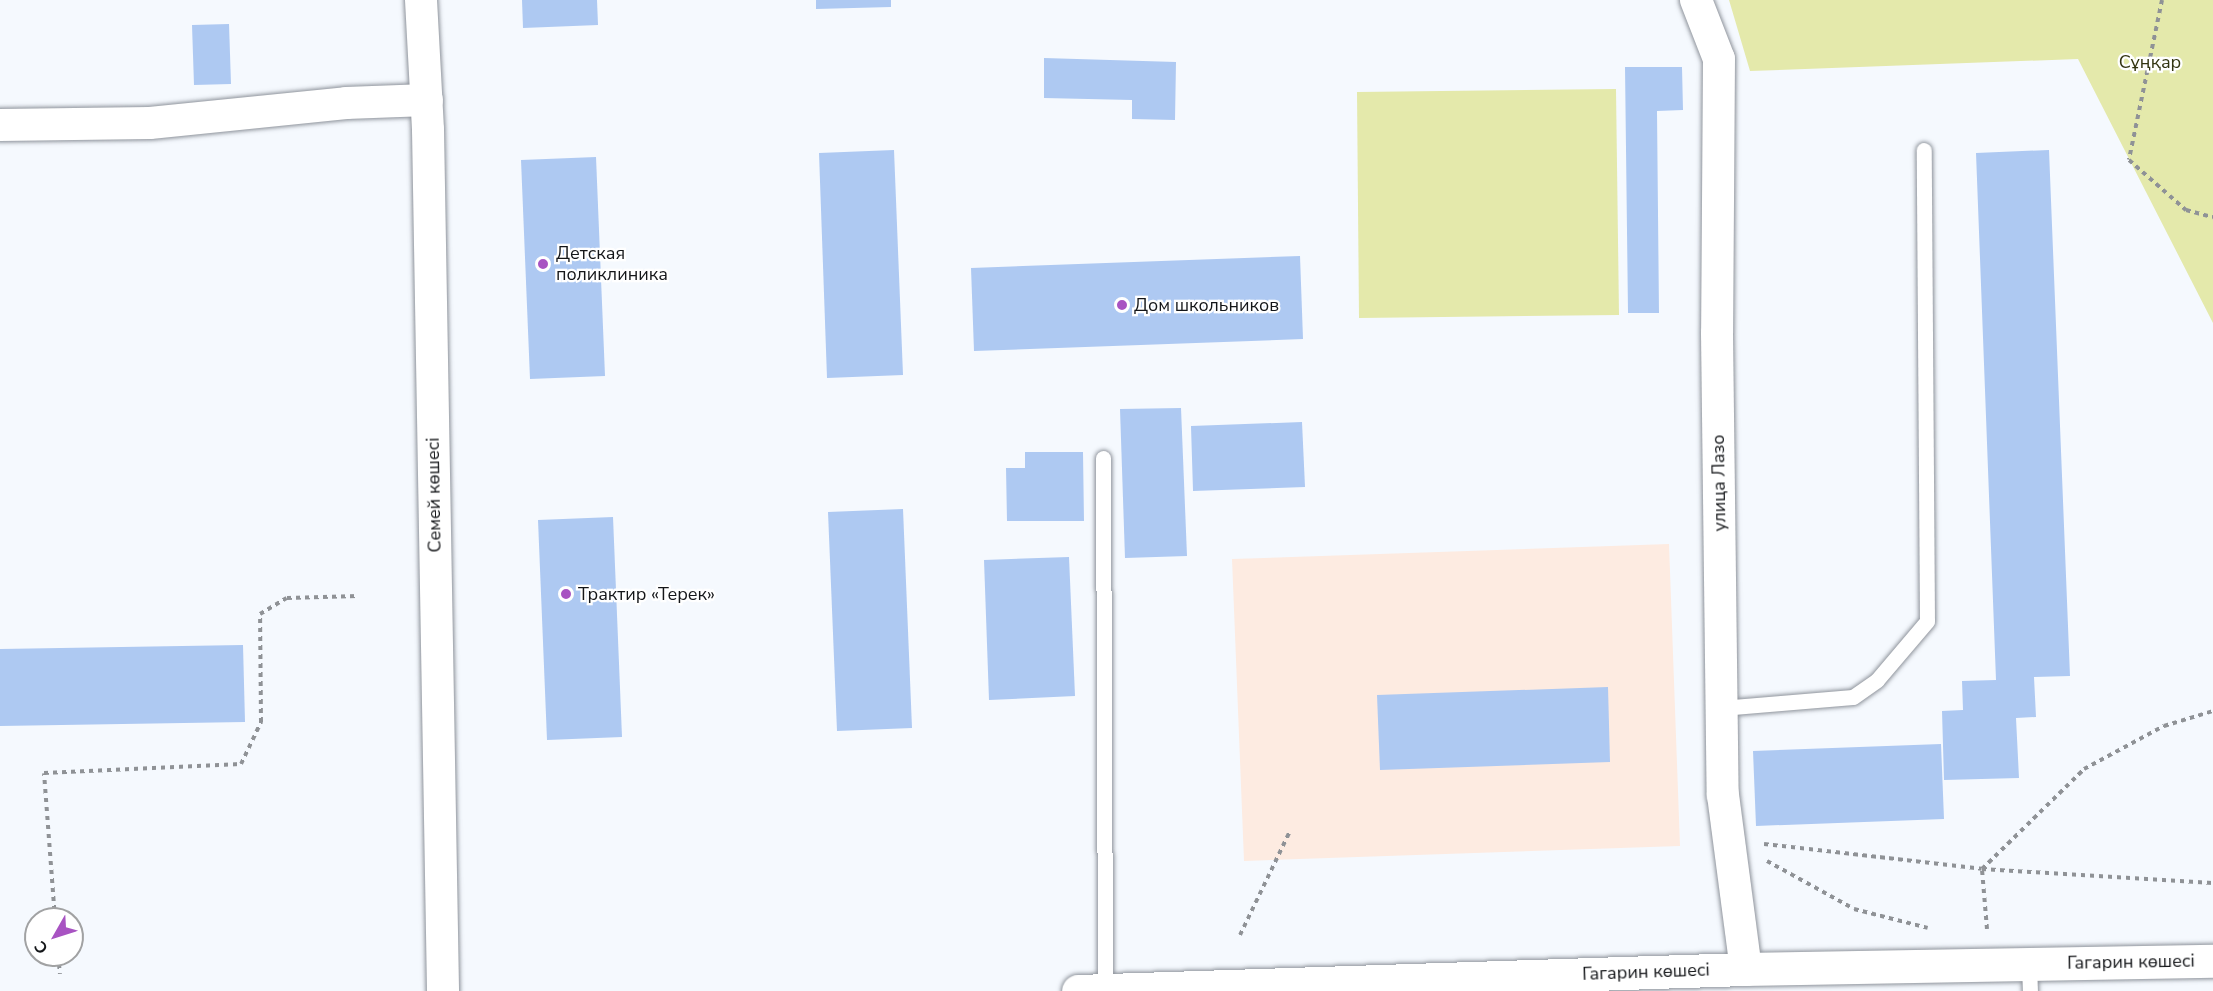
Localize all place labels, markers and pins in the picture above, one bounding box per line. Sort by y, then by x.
place label: Детская поликлиника [556,243,668,286]
marker: Детская поликлиника [534,255,552,273]
place label: Дом школьников [1134,294,1279,316]
marker: Дом школьников [1115,298,1129,312]
place label: Трактир «Терек» [578,583,715,605]
marker: Трактир «Терек» [559,587,573,601]

